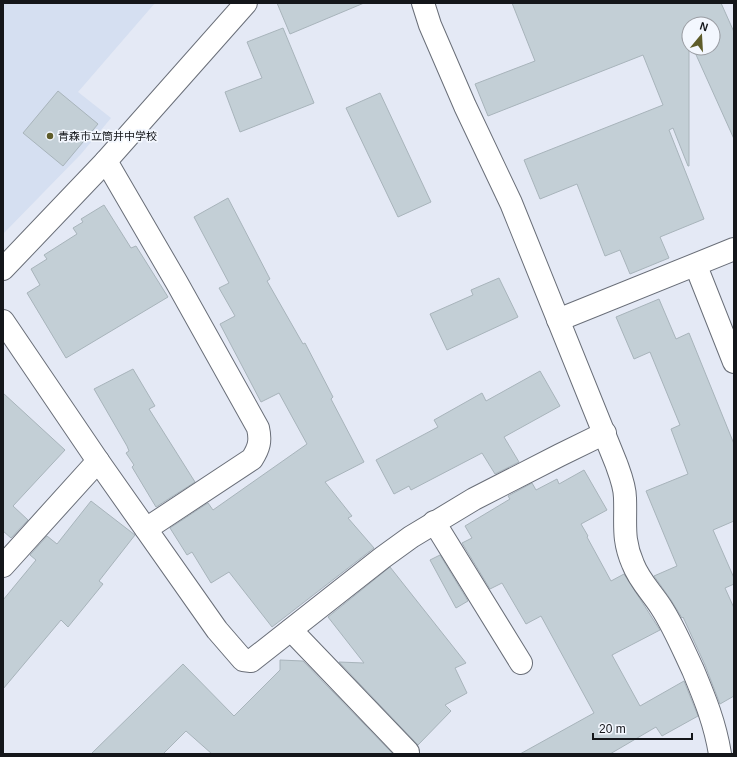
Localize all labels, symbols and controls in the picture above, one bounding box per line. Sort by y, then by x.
north arrow [681,16,721,56]
text: N [698,20,710,33]
place label: 青森市立筒井中学校 [58,130,157,142]
marker: 青森市立筒井中学校 [45,131,55,141]
scale bar [593,715,692,741]
text: 20 m [599,722,626,736]

